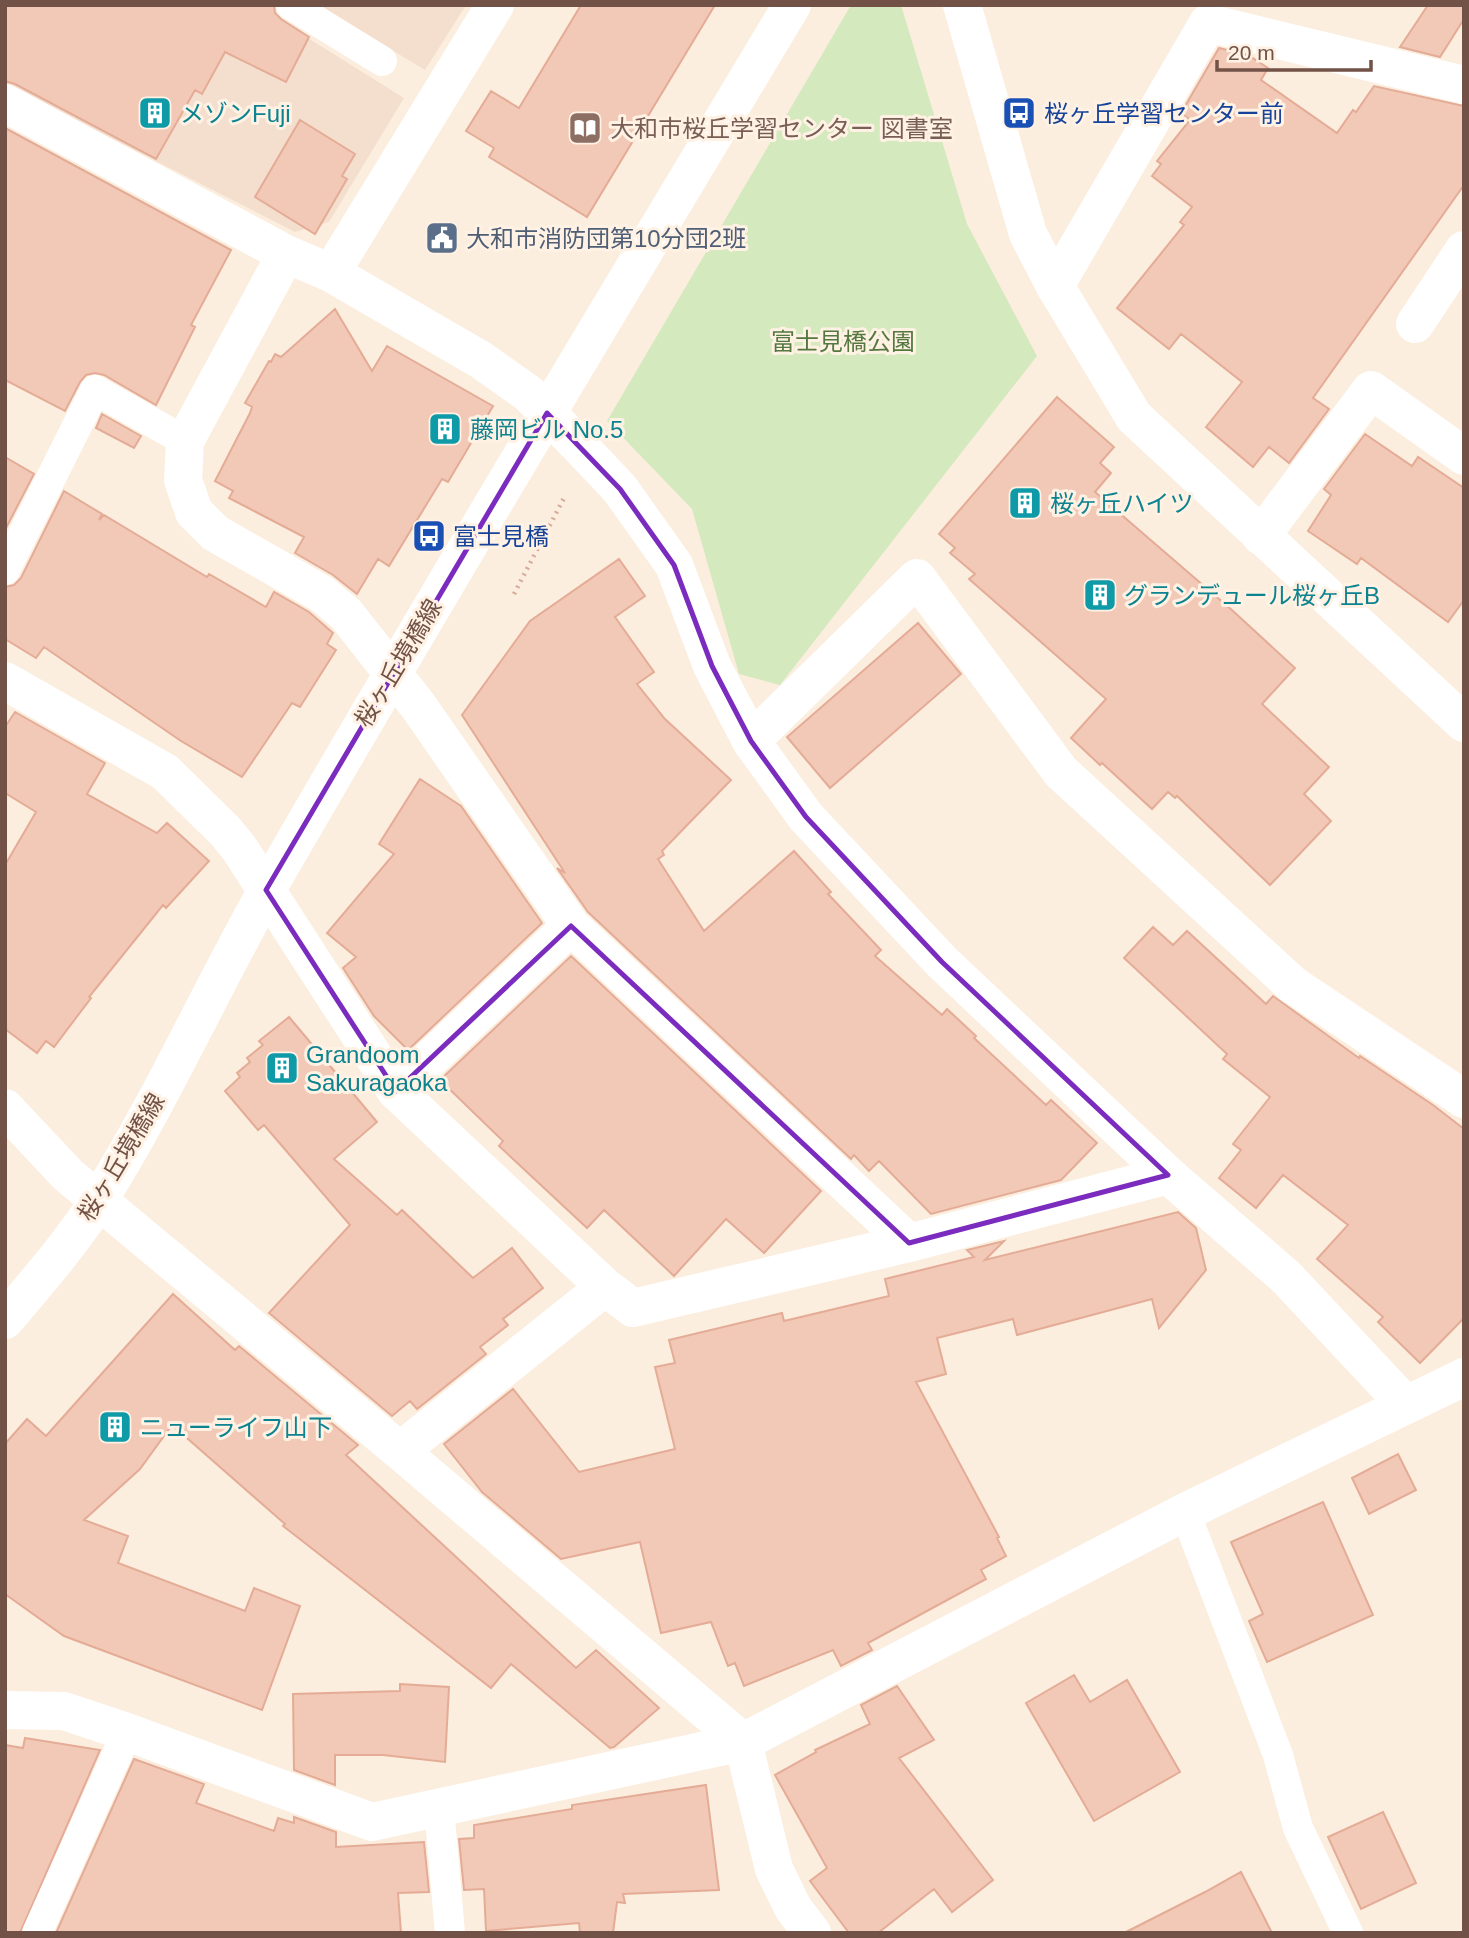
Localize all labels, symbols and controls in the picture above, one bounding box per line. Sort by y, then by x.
scale bar [1217,28,1371,72]
text: 20 m [1228,41,1275,64]
building icon: メゾンFuji [136,94,174,132]
bus stop icon: 桜ヶ丘学習センター前 [1000,94,1038,132]
place label: メゾンFuji [180,100,291,127]
place label: 桜ヶ丘学習センター前 [1044,100,1284,127]
library icon: 大和市桜丘学習センター 図書室 [566,109,604,147]
place label: 大和市桜丘学習センター 図書室 [610,115,953,142]
public building icon: 大和市消防団第10分団2班 [423,219,461,257]
place label: 大和市消防団第10分団2班 [466,225,746,252]
park label: 富士見橋公園 [771,328,915,355]
building icon: 藤岡ビル No.5 [426,410,464,448]
place label: 藤岡ビル No.5 [470,416,623,443]
building icon: 桜ヶ丘ハイツ [1006,484,1044,522]
place label: 桜ヶ丘ハイツ [1050,490,1194,517]
bus stop icon: 富士見橋 [410,517,448,555]
place label: 富士見橋 [453,523,549,550]
building icon: グランデュール桜ヶ丘B [1081,576,1119,614]
place label: グランデュール桜ヶ丘B [1124,582,1380,609]
street label: 桜ヶ丘境橋線 [349,594,447,732]
place label: Grandoom Sakuragaoka [306,1041,448,1096]
building icon: Grandoom Sakuragaoka [263,1049,301,1087]
street label: 桜ヶ丘境橋線 [72,1088,170,1226]
building icon: ニューライフ山下 [96,1408,134,1446]
place label: ニューライフ山下 [140,1414,332,1441]

